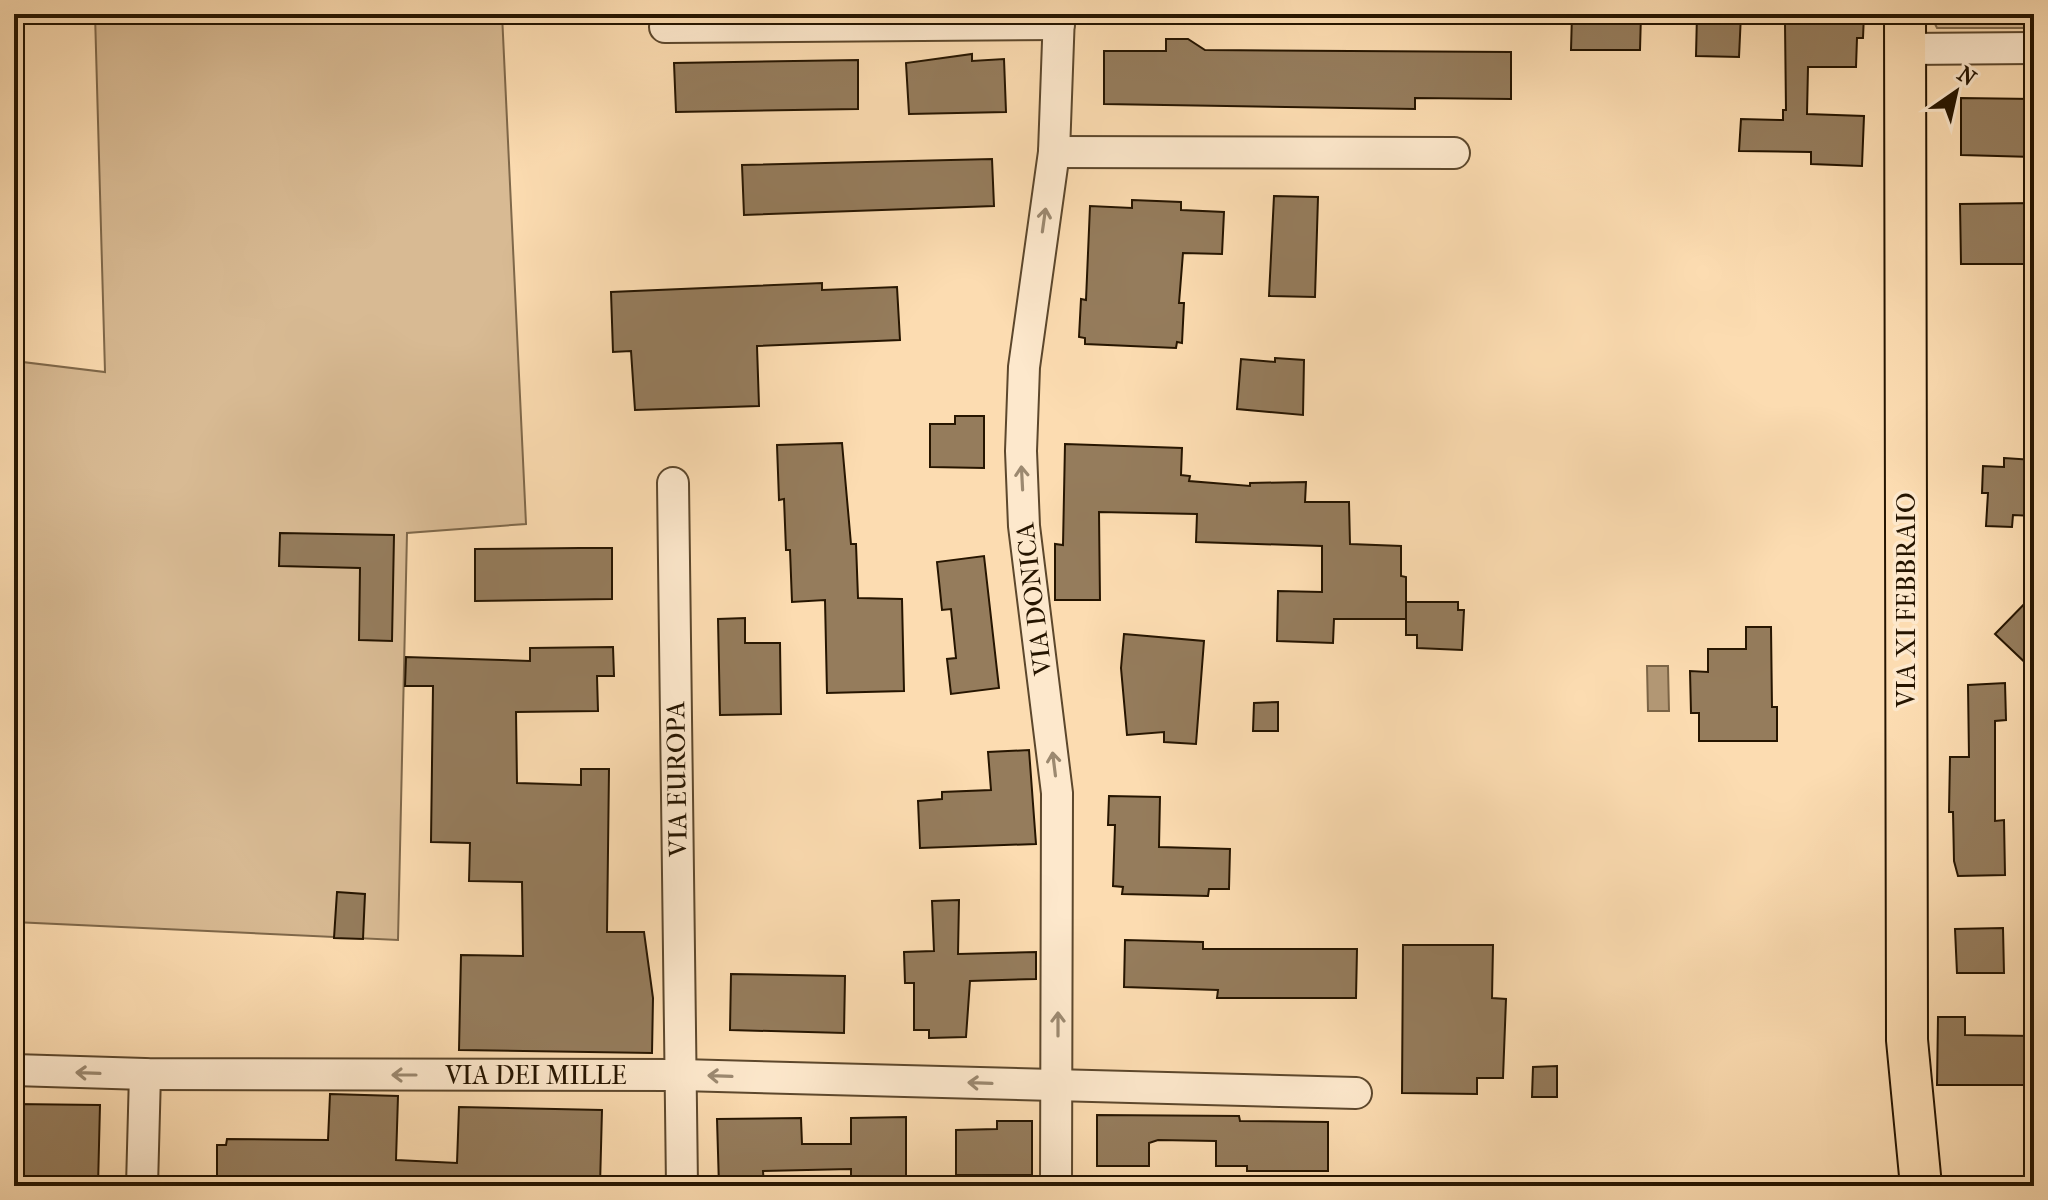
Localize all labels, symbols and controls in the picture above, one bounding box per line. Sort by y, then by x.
north arrow [1916,52,1996,132]
text: N [1952,61,1981,92]
one-way arrow [1037,207,1052,233]
one-way arrow [1014,465,1029,492]
street label: VIA XI FEBBRAIO [1891,492,1922,709]
street label: VIA DONICA [1009,520,1059,678]
street label: VIA EUROPA [660,700,694,858]
one-way arrow [1046,751,1061,778]
one-way arrow [1050,1011,1066,1038]
street label: VIA DEI MILLE [444,1060,627,1091]
one-way arrow [75,1065,102,1080]
one-way arrow [391,1067,418,1083]
one-way arrow [707,1068,734,1083]
one-way arrow [967,1075,994,1091]

